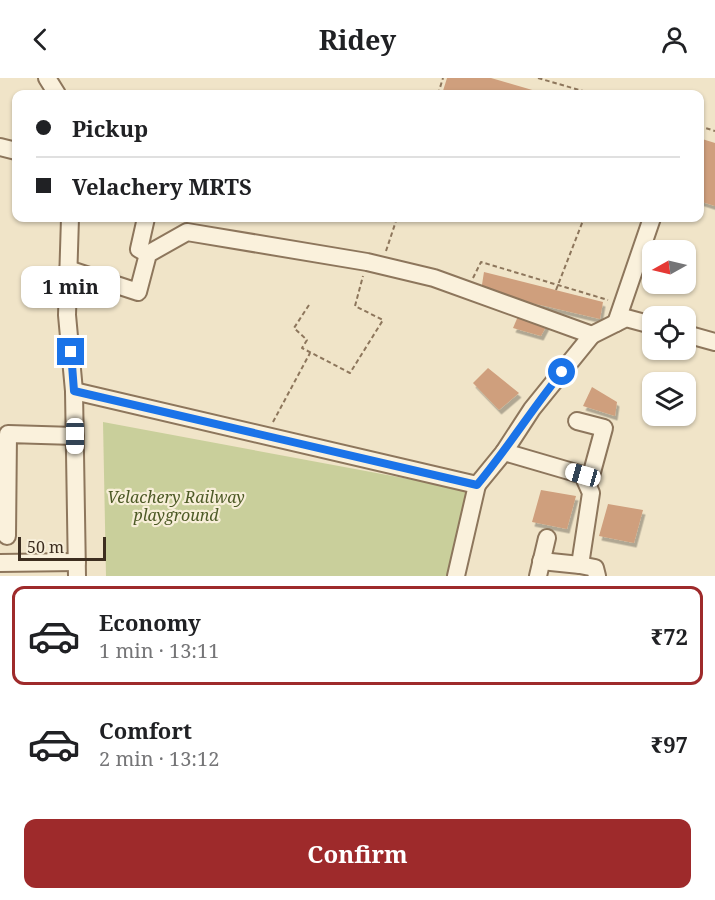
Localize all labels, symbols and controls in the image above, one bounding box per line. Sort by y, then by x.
text: Ridey [319,21,396,58]
icon: back [24,23,57,56]
icon: person [658,23,691,56]
text: Pickup [72,113,148,143]
text: Velachery MRTS [72,171,252,201]
north arrow [642,240,696,294]
map controls [642,240,696,426]
callout: 1 min [22,265,121,307]
text: 1 min [42,273,99,300]
button: locate [642,306,696,360]
route end [57,338,84,365]
route start [548,358,575,385]
button: layers [642,372,696,426]
car [66,418,84,454]
car [563,461,603,489]
park label: Velachery Railway playground [107,486,245,526]
scale bar [18,534,106,562]
text: 50 m [27,536,64,558]
text: Economy [99,607,201,637]
icon: car [27,609,81,663]
text: ₹72 [651,621,688,651]
text: 1 min · 13:11 [99,637,219,664]
text: Comfort [99,715,192,745]
icon: car [27,717,81,771]
text: ₹97 [651,729,688,759]
text: 2 min · 13:12 [99,745,219,772]
button: Confirm [24,819,691,888]

